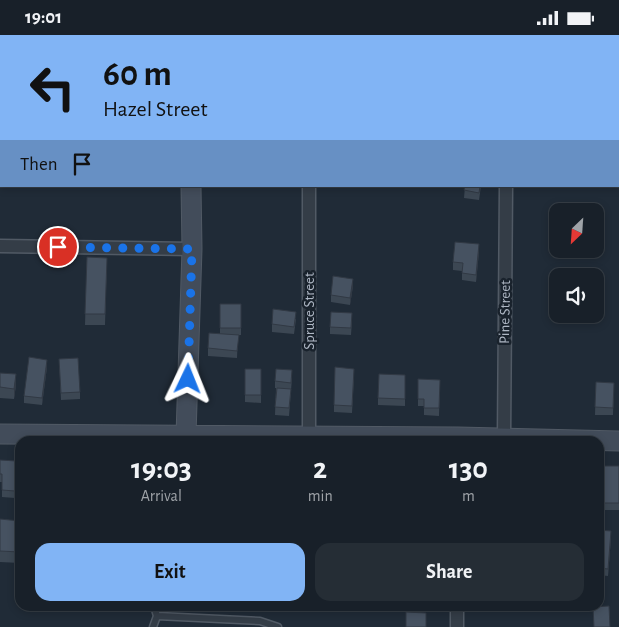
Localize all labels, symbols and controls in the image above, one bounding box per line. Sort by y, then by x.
text: 19:01 [25,8,62,27]
icon: left [20,55,85,120]
text: 60 m [103,57,172,92]
text: Hazel Street [103,98,208,120]
icon: arrive [68,150,96,178]
text: Then [20,155,58,174]
north arrow [549,203,604,257]
map controls [549,203,604,323]
pin [37,226,79,268]
icon: arrive [44,233,72,261]
button: sound [549,268,604,323]
street label: Spruce Street [302,272,317,350]
street label: Pine Street [497,280,513,344]
position arrow [161,352,213,404]
text: 19:03 [131,454,192,484]
text: 2 [313,454,327,484]
text: 130 [449,454,488,484]
text: Arrival [141,488,182,504]
text: min [308,488,333,504]
text: m [462,488,475,504]
button: Exit [35,543,305,601]
button: Share [315,543,584,601]

